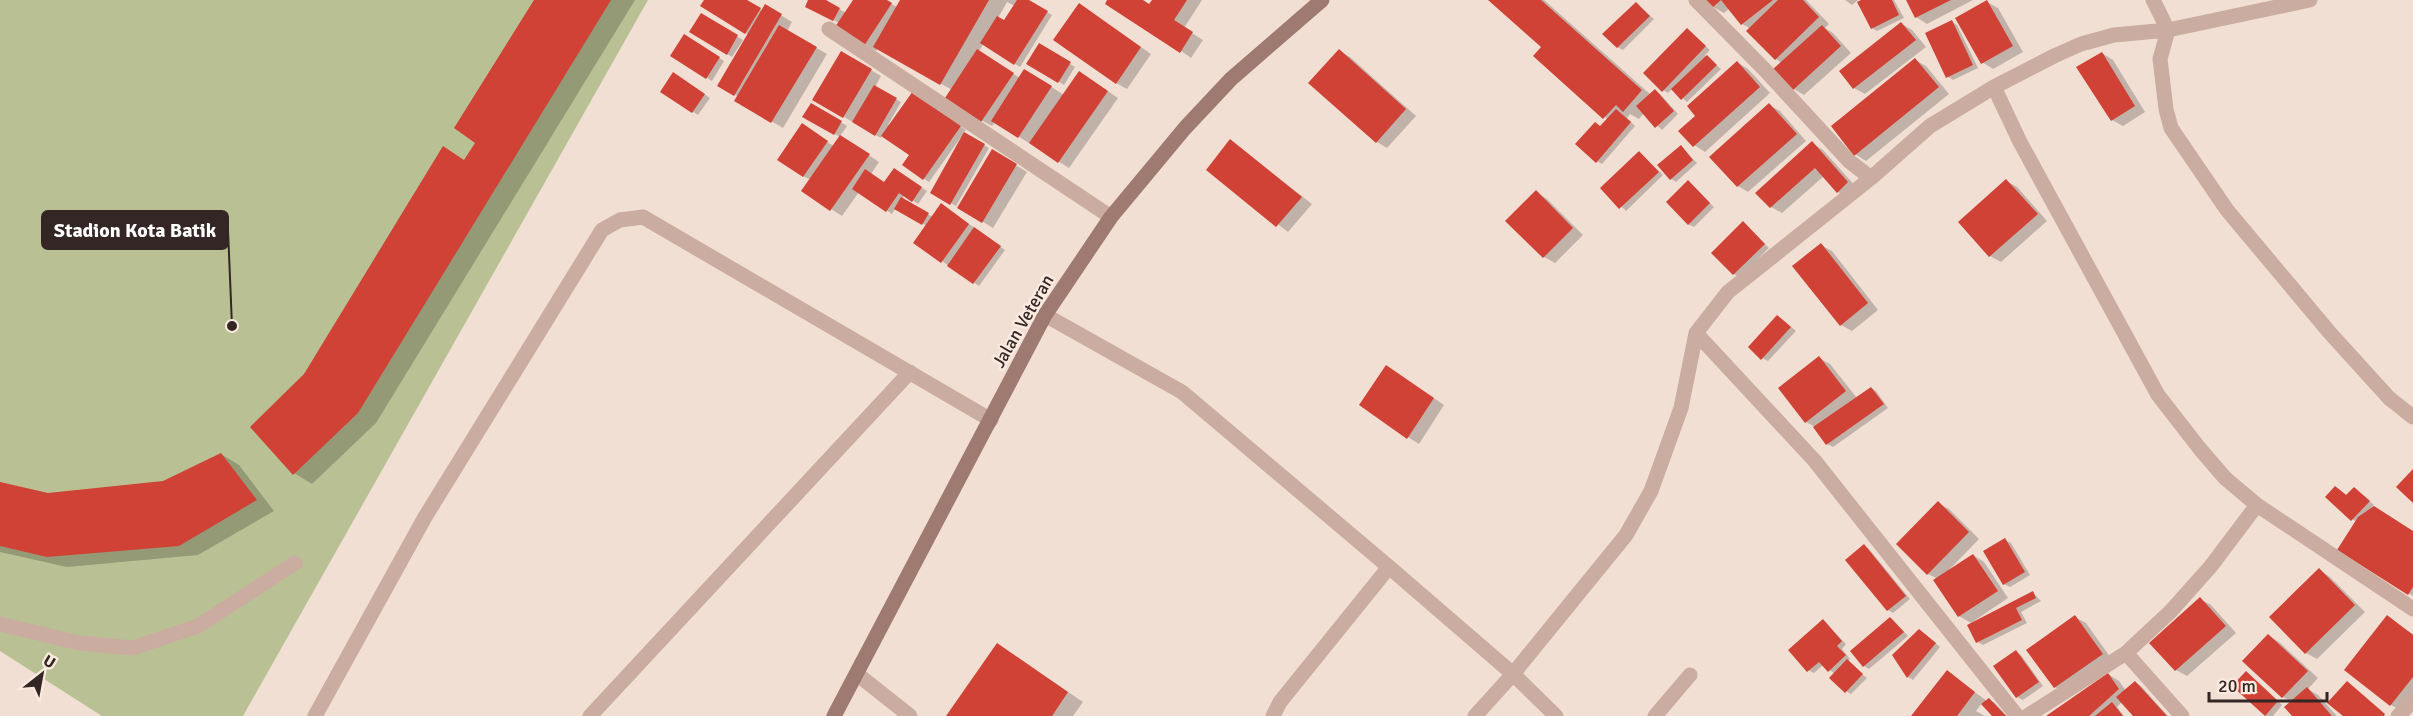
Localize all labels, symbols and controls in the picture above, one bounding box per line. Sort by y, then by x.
callout: Stadion Kota Batik [42,211,228,249]
text: Stadion Kota Batik [54,218,217,243]
street label: Jalan Veteran [987,270,1059,372]
north arrow [12,644,72,704]
text: U [39,651,59,673]
scale bar [2209,665,2328,703]
text: 20 m [2218,675,2256,697]

